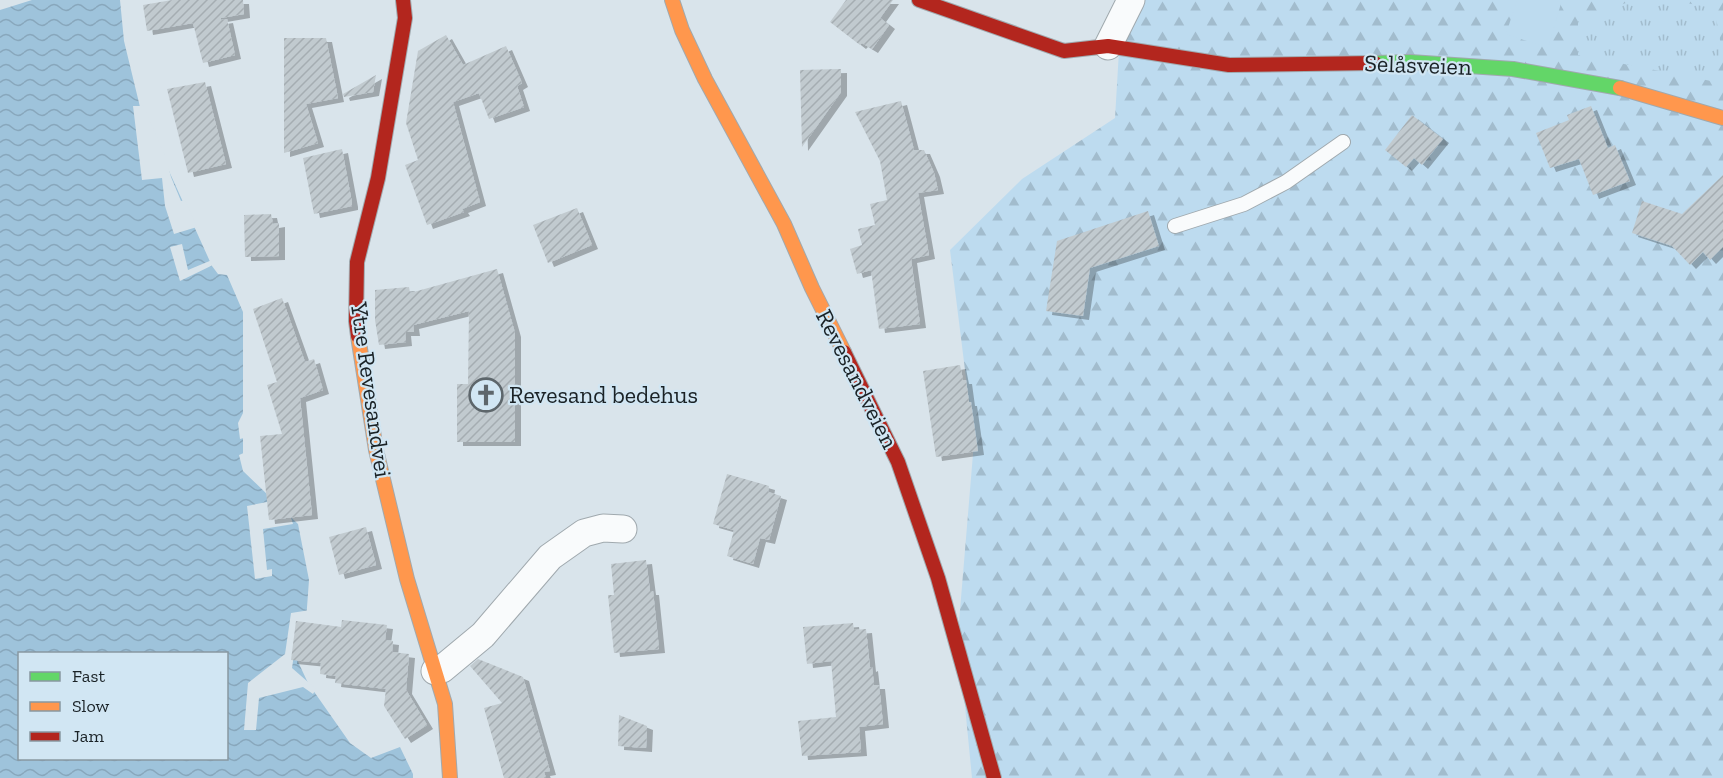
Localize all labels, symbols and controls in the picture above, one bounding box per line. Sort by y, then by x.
street label: Selåsveien [1364,48,1472,81]
street label: Ytre Revesandvei [345,299,398,480]
street label: Revesandveien [810,304,905,453]
church icon: Revesand bedehus [468,377,504,413]
place label: Revesand bedehus [509,380,698,409]
legend [18,652,228,760]
text: Fast [72,665,105,687]
text: Slow [72,695,109,717]
text: Jam [72,725,104,747]

